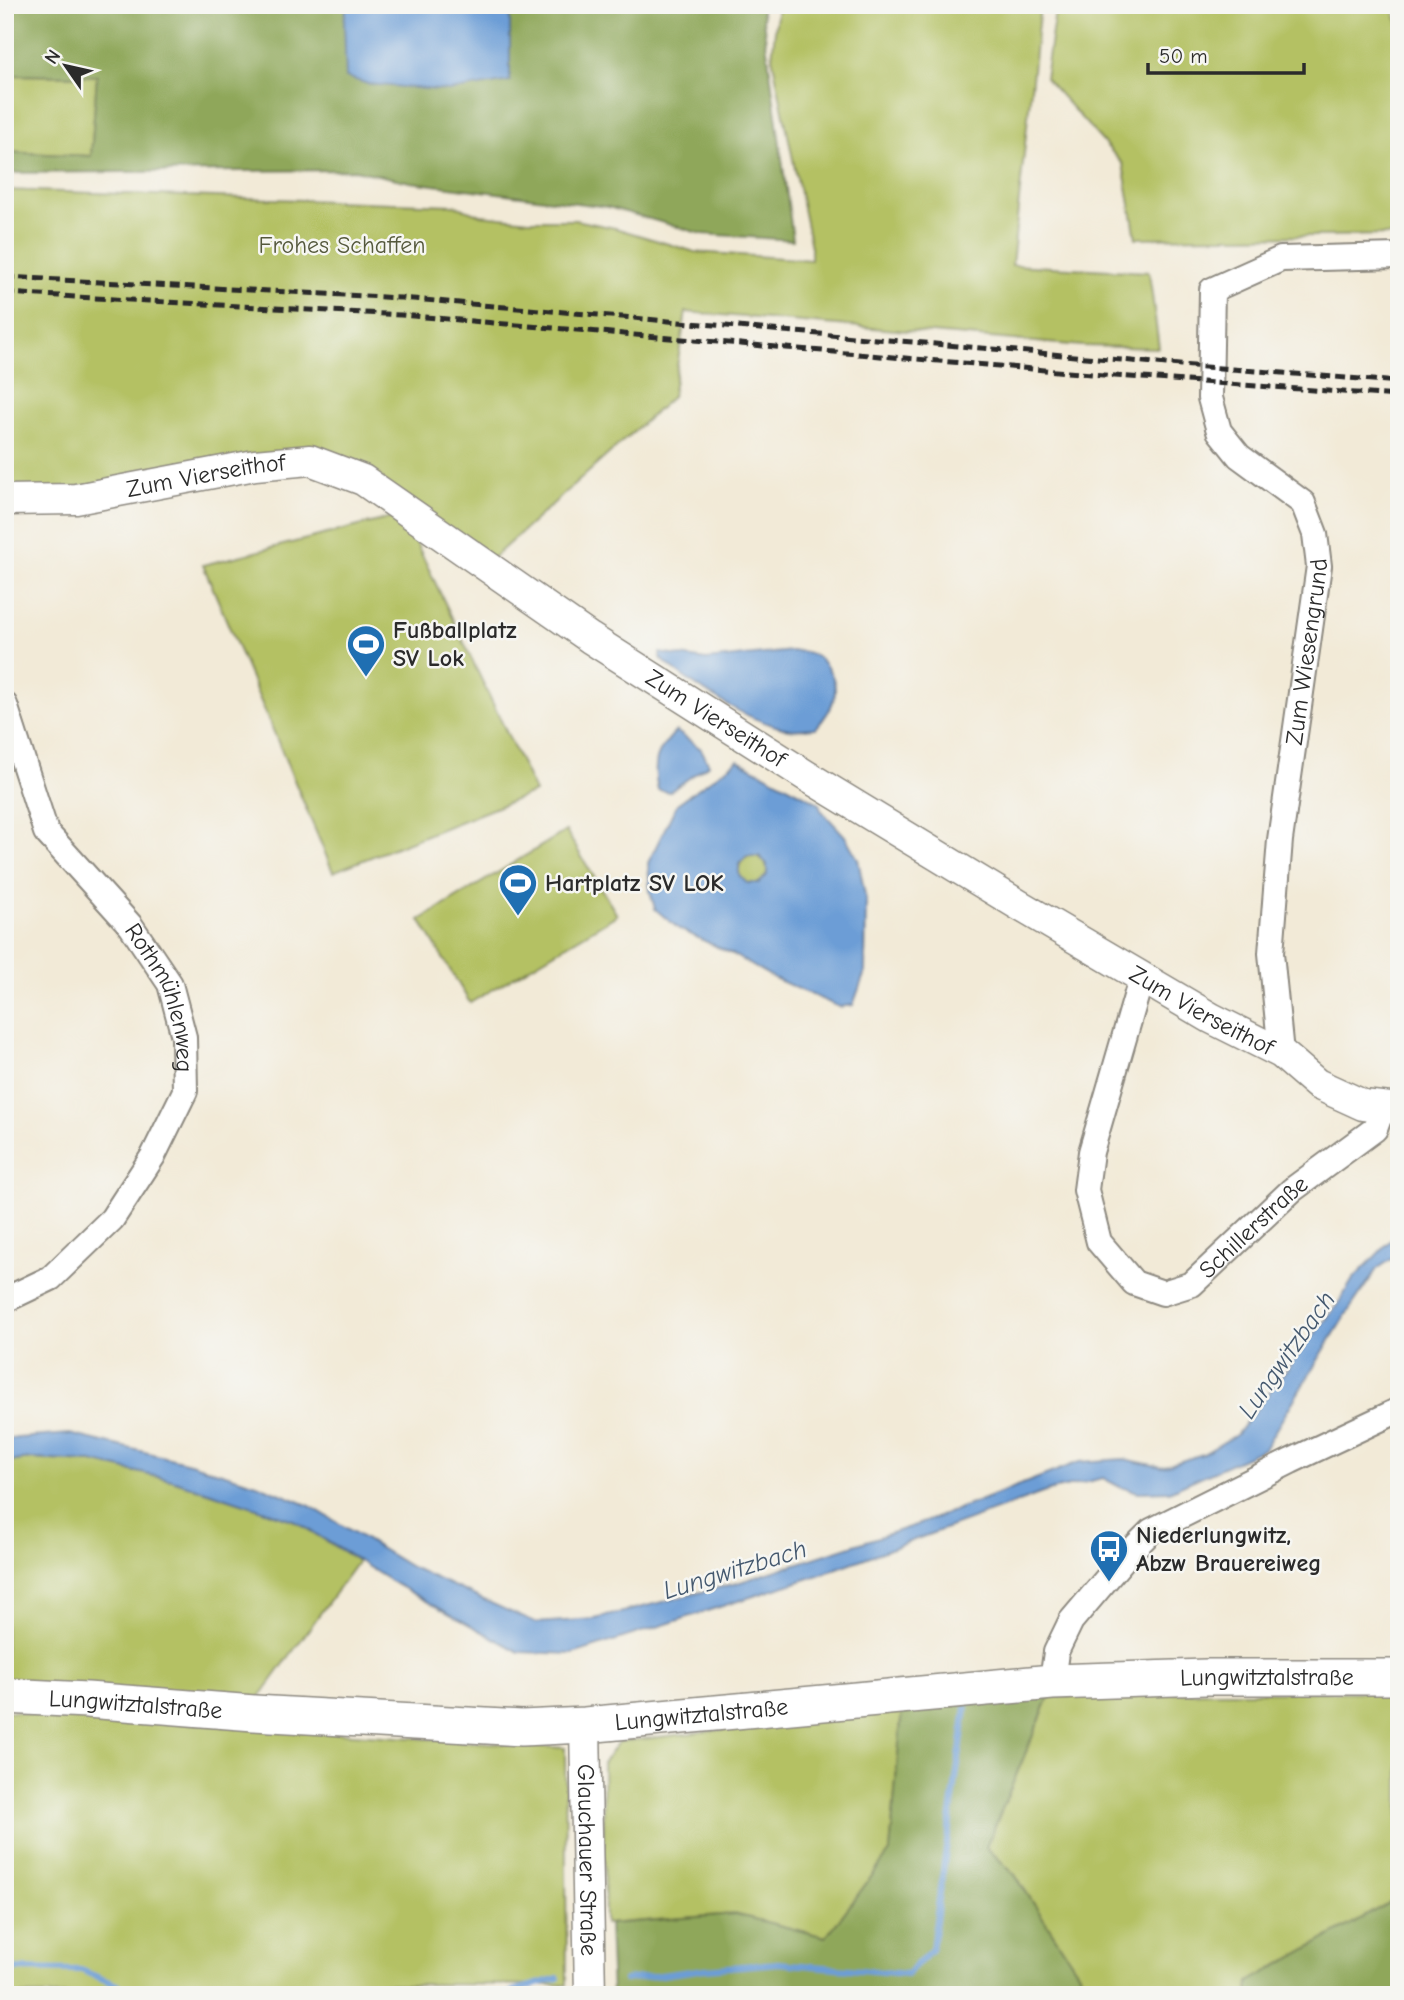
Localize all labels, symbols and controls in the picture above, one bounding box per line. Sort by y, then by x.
north arrow [32,32,102,102]
scale bar [1148,32,1304,76]
text: 50 m [1159,44,1208,68]
text: N [40,46,65,68]
park label: Frohes Schaffen [259,231,425,259]
street label: Zum Vierseithof [124,448,287,503]
street label: Zum Wiesengrund [1280,557,1334,747]
place label: Fußballplatz SV Lok [393,616,517,672]
sports icon: Fußballplatz SV Lok [345,623,387,678]
street label: Zum Vierseithof [641,663,792,774]
sports icon: Hartplatz SV LOK [497,862,539,917]
place label: Hartplatz SV LOK [545,869,724,897]
street label: Rothmühlenweg [119,918,199,1073]
street label: Zum Vierseithof [1125,959,1280,1062]
street label: Schillerstraße [1193,1169,1313,1284]
water label: Lungwitzbach [1232,1286,1342,1424]
place label: Niederlungwitz, Abzw Brauereiweg [1136,1521,1321,1577]
bus stop icon: Niederlungwitz, Abzw Brauereiweg [1088,1528,1130,1583]
water label: Lungwitzbach [660,1534,810,1606]
street label: Lungwitztalstraße [1179,1663,1354,1692]
street label: Lungwitztalstraße [48,1684,224,1725]
street label: Lungwitztalstraße [614,1692,789,1736]
street label: Glauchauer Straße [572,1764,603,1956]

